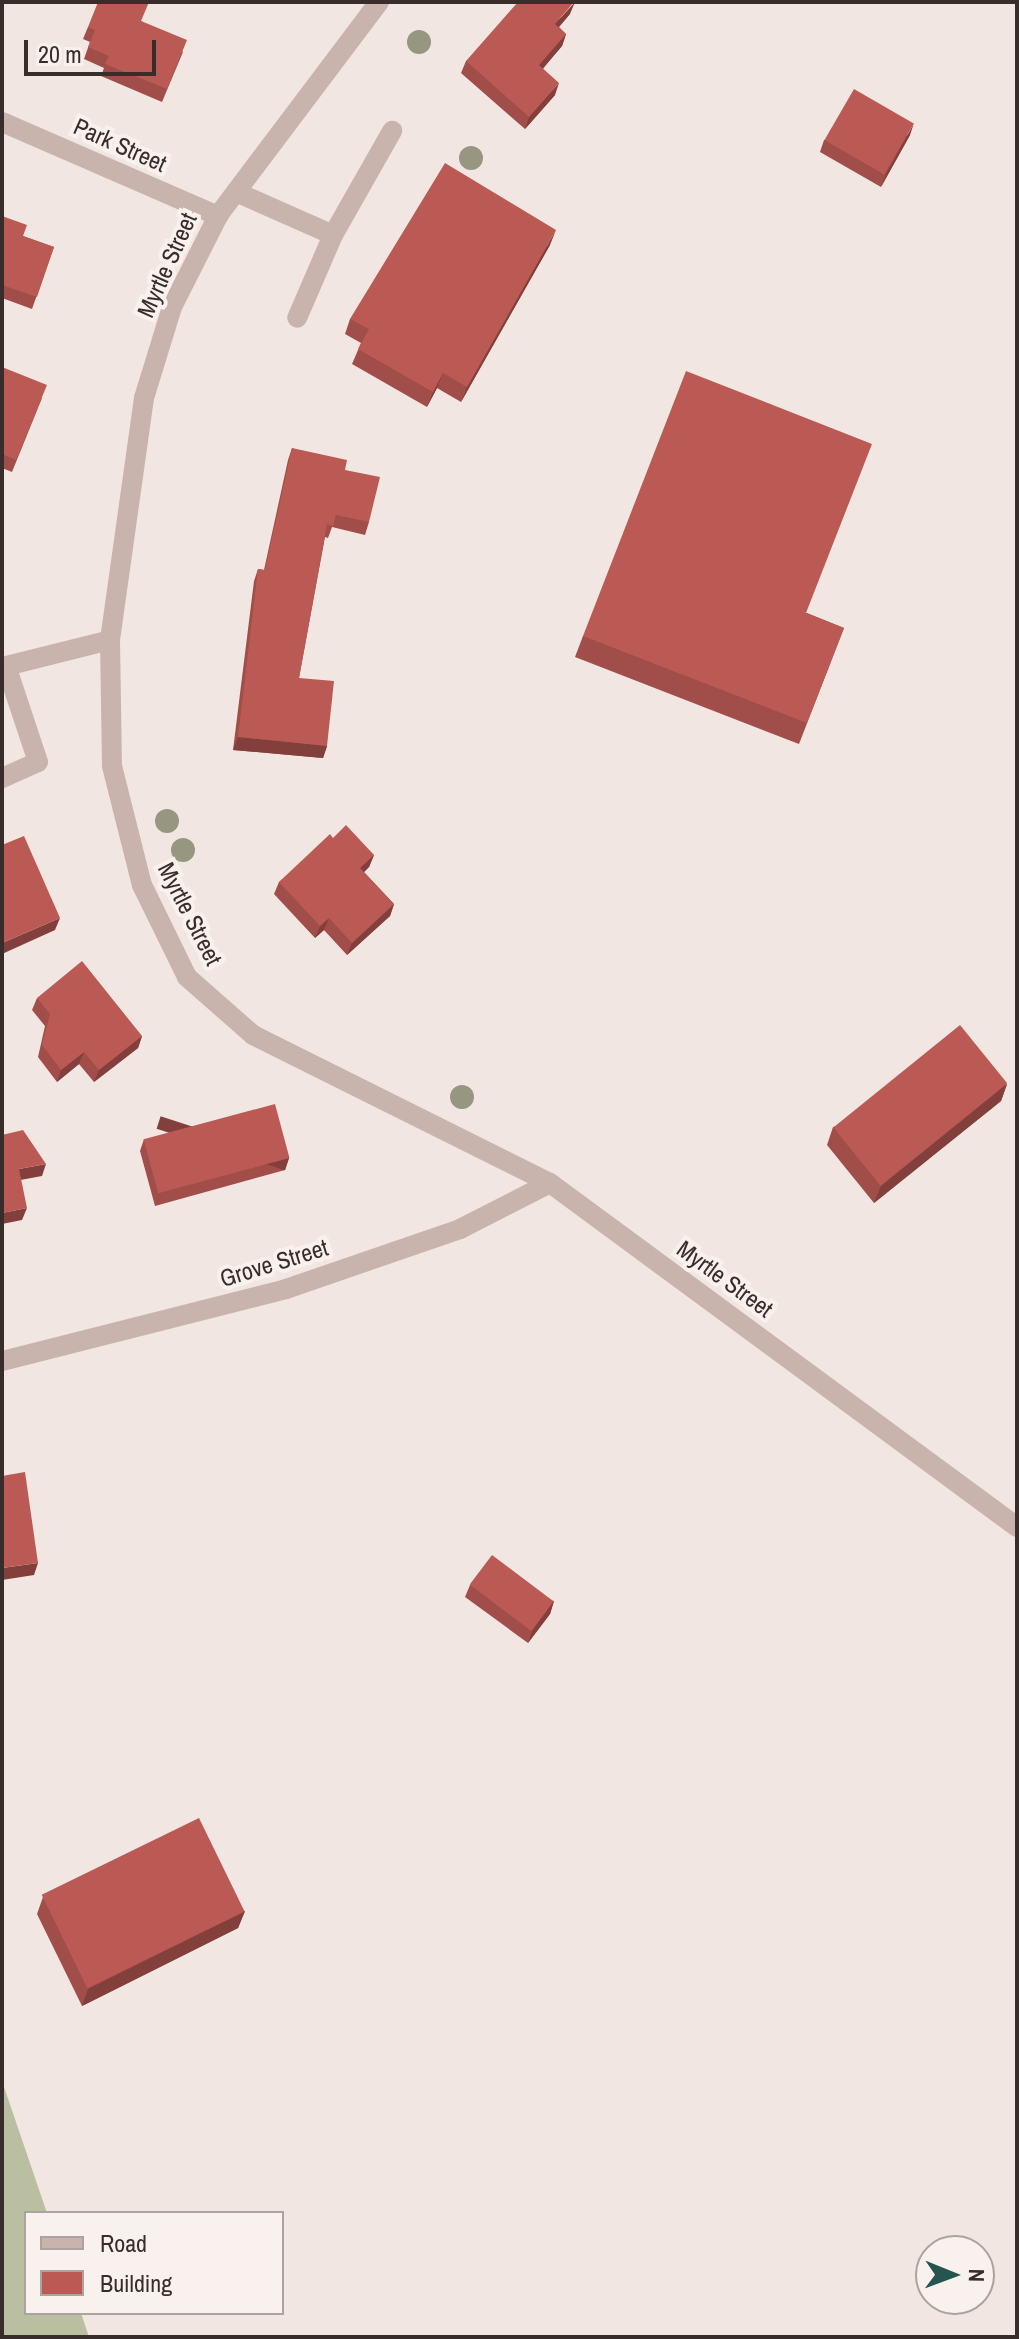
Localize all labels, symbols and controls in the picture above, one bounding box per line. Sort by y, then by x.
scale bar [28,24,160,74]
text: 20 m [38,38,82,70]
street label: Park Street [69,112,171,178]
street label: Myrtle Street [131,208,203,322]
street label: Myrtle Street [152,858,228,970]
street label: Grove Street [216,1233,332,1293]
street label: Myrtle Street [671,1235,779,1323]
legend [24,2211,284,2315]
text: Road [100,2227,147,2259]
north arrow [915,2235,995,2315]
text: Building [100,2267,172,2299]
text: N [962,2269,992,2282]

